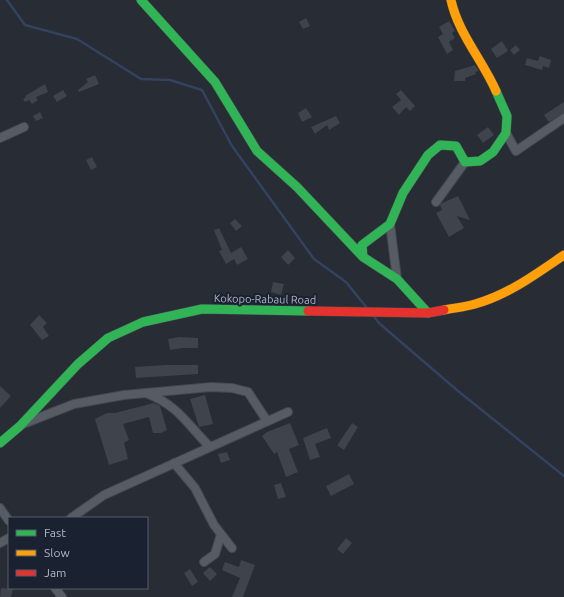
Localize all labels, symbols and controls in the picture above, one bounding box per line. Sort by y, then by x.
street label: Kokopo-Rabaul Road [214,292,316,306]
legend [8,517,148,589]
text: Fast [44,526,66,539]
text: Slow [44,546,70,559]
text: Jam [44,566,66,579]

